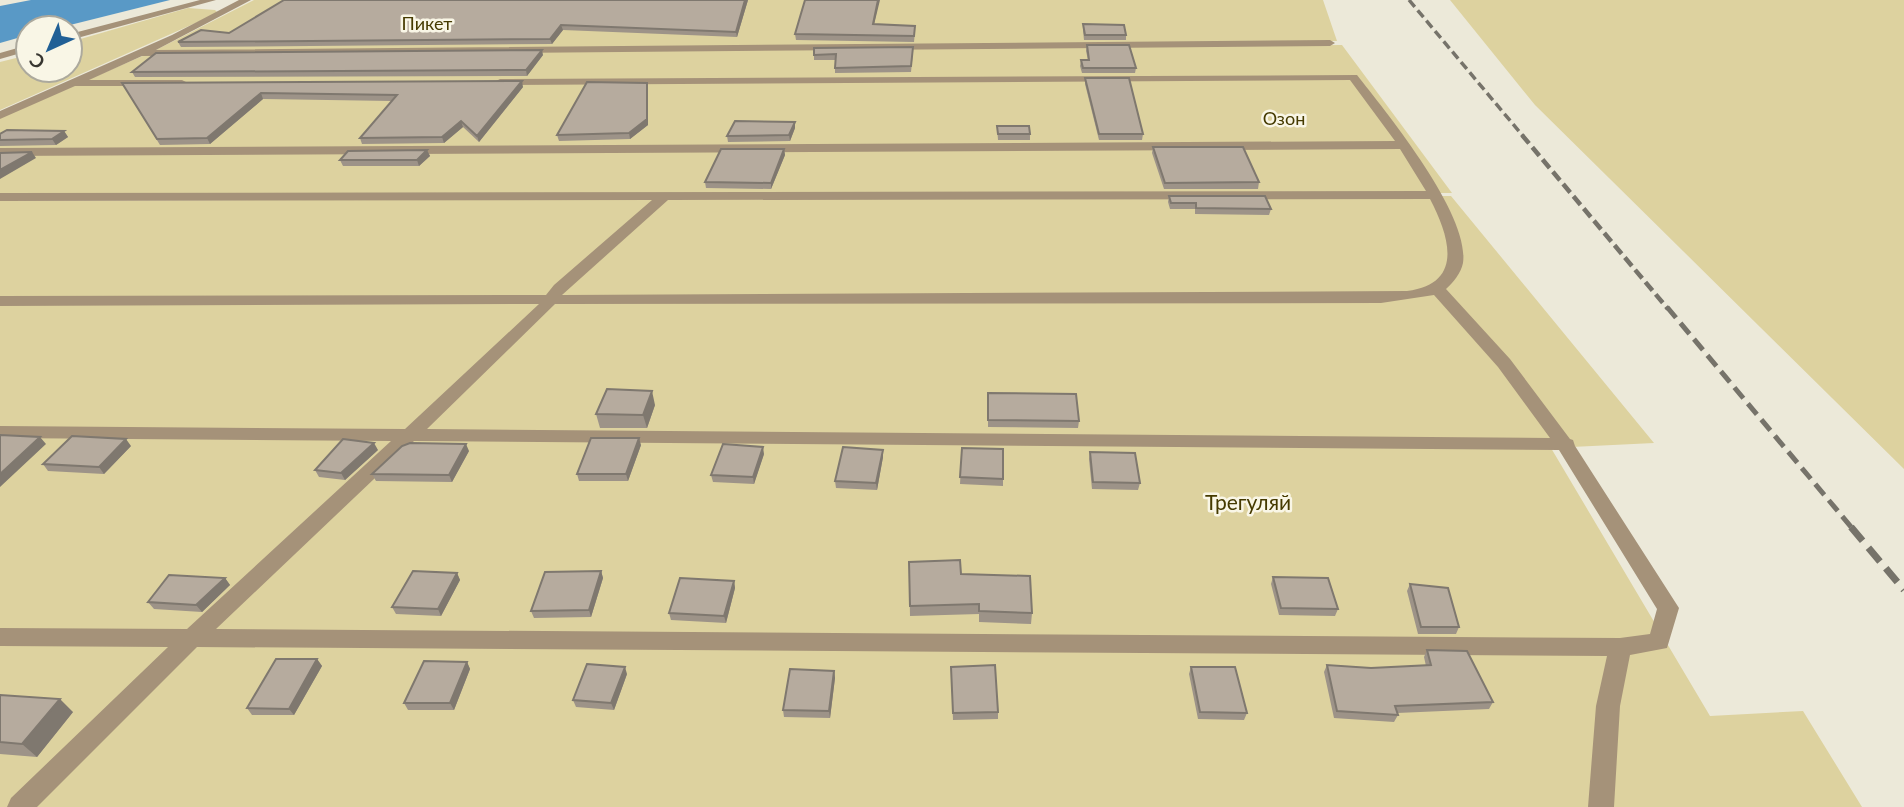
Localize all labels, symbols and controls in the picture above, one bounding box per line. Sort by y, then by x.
park label: Пикет [402,12,452,34]
north arrow [14,14,84,84]
text: С [24,49,49,74]
park label: Озон [1263,107,1305,129]
park label: Трегуляй [1205,489,1291,514]

